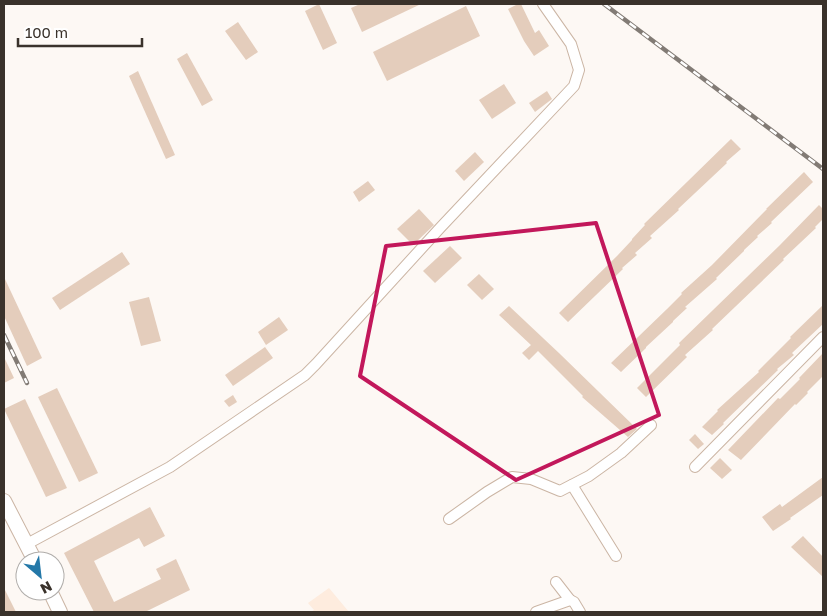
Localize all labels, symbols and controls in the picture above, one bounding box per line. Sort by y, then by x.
scale bar [18,15,141,47]
text: 100 m [25,23,68,41]
north arrow [15,551,65,601]
text: N [38,578,55,598]

